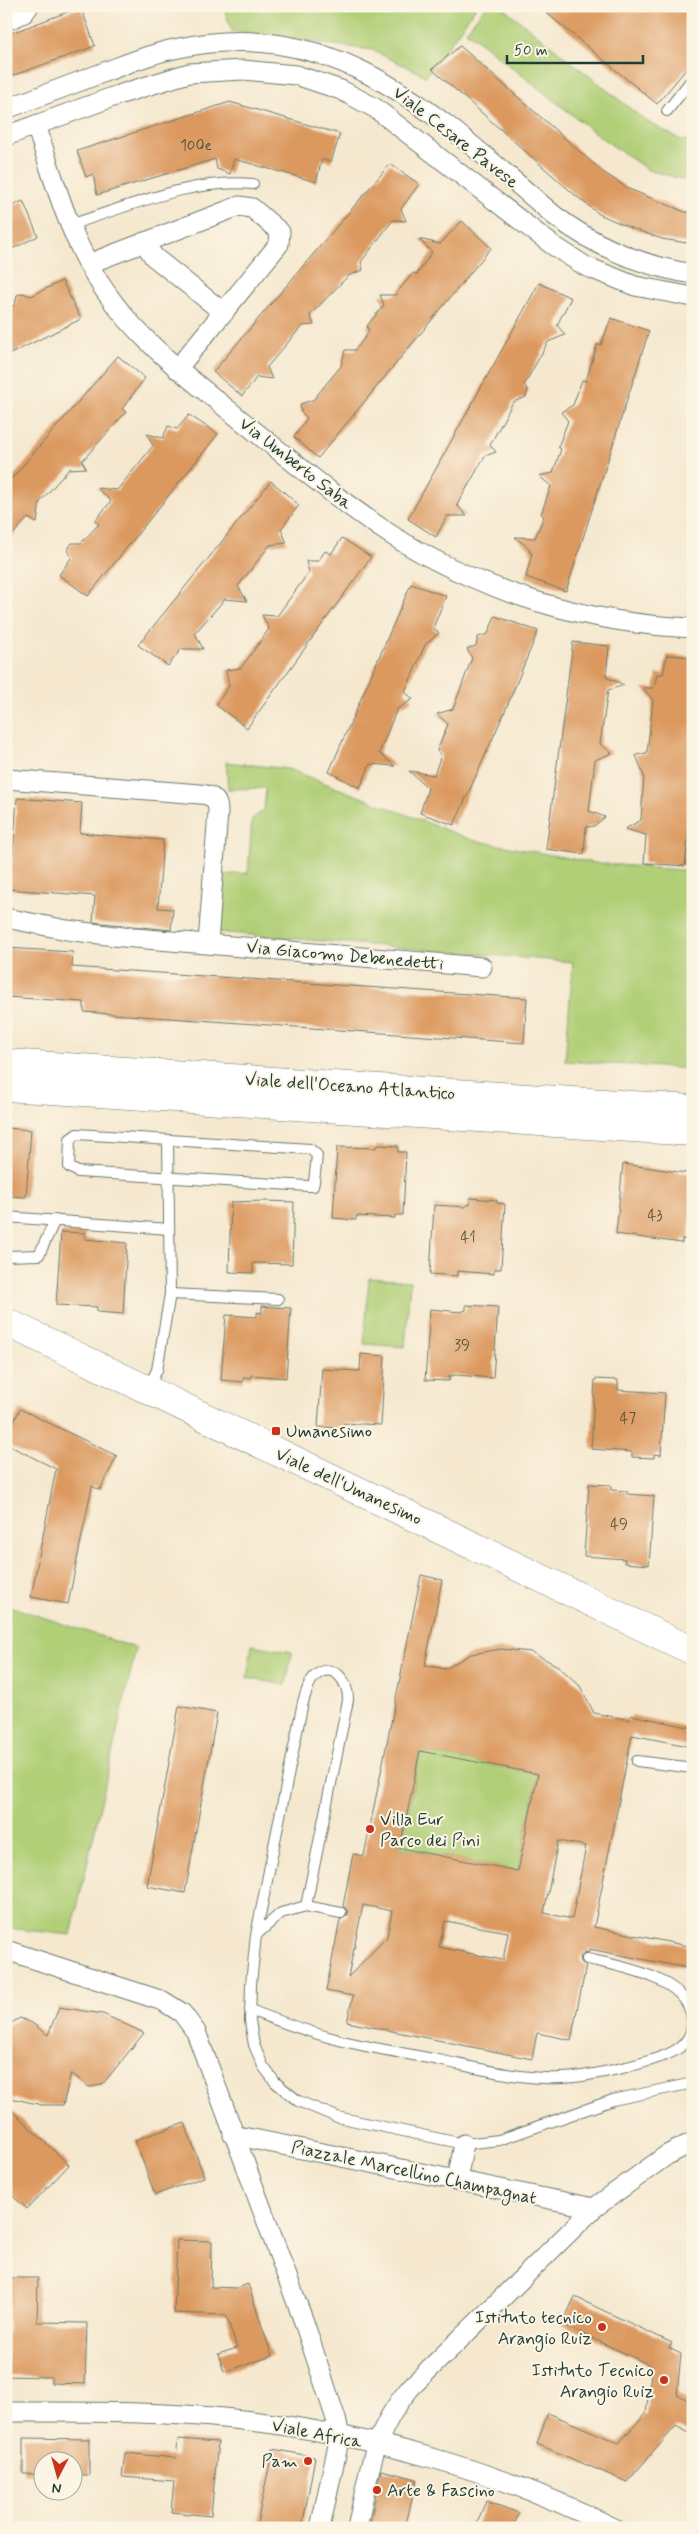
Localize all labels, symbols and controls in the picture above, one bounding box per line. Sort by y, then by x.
scale bar [507,32,643,64]
text: 50 m [514,41,548,61]
street label: Viale Cesare Pavese [388,81,523,194]
house number: 100e [180,136,212,156]
street label: Via Umberto Saba [234,412,357,516]
street label: Via Giacomo Debenedetti [245,935,444,977]
street label: Viale dell'Oceano Atlantico [244,1068,456,1106]
house number: 43 [647,1206,663,1226]
house number: 41 [460,1228,476,1248]
house number: 39 [454,1336,470,1356]
house number: 47 [620,1409,637,1429]
place label: Umanesimo [286,1420,372,1444]
marker: Umanesimo [270,1425,282,1437]
street label: Viale dell'Umanesimo [271,1442,426,1531]
house number: 49 [610,1515,628,1535]
place label: Villa Eur Parco dei Pini [380,1808,480,1853]
marker: Villa Eur Parco dei Pini [364,1823,376,1835]
street label: Piazzale Marcellino Champagnat [289,2135,539,2212]
place label: Istituto tecnico Arangio Ruiz [475,2306,592,2352]
marker: Istituto tecnico Arangio Ruiz [596,2321,608,2333]
place label: Istituto Tecnico Arangio Ruiz [532,2359,654,2405]
marker: Istituto Tecnico Arangio Ruiz [658,2374,670,2386]
street label: Viale Africa [270,2413,364,2455]
place label: Pam [261,2450,298,2474]
north arrow [32,2452,82,2502]
marker: Pam [302,2455,314,2467]
text: N [51,2478,62,2497]
place label: Arte & Fascino [387,2479,495,2503]
marker: Arte & Fascino [371,2484,383,2496]

